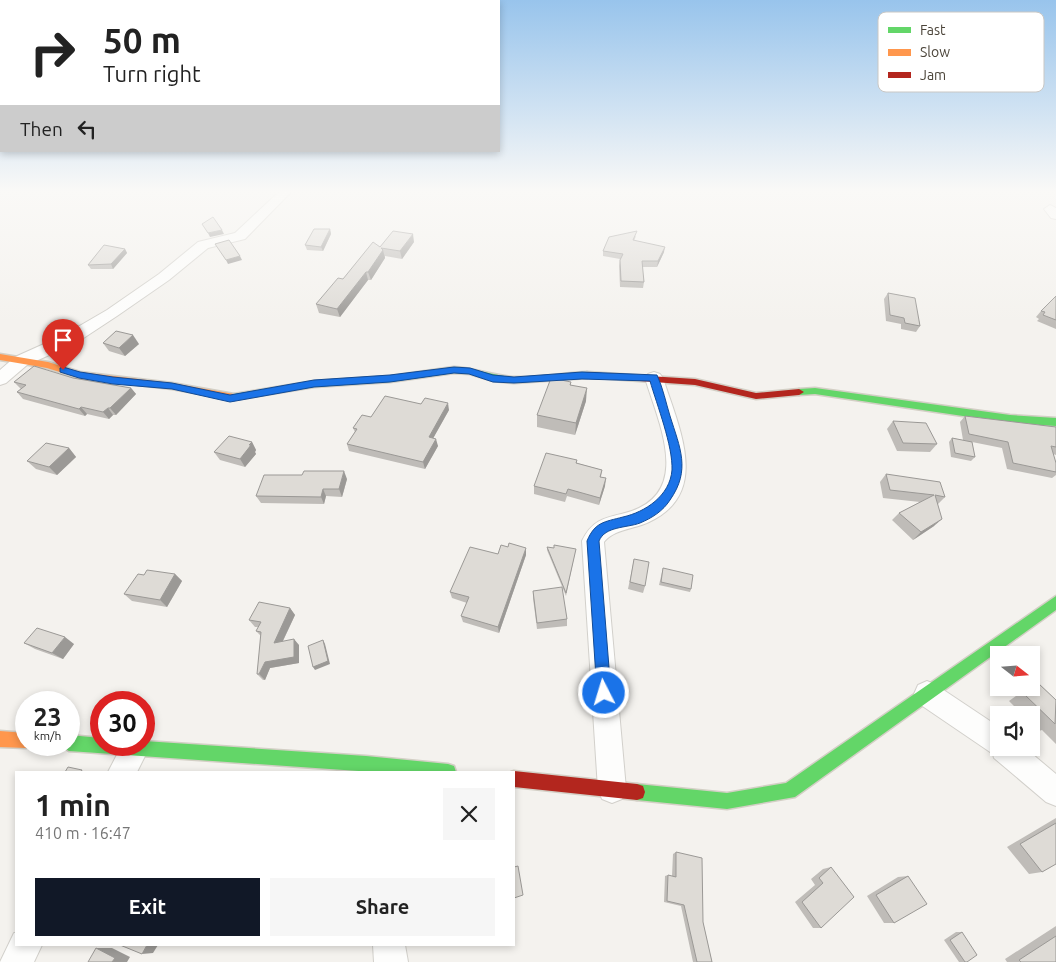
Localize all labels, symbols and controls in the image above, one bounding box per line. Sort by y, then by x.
legend [878,12,1044,92]
icon: right [20,20,85,85]
text: 50 m [103,20,181,60]
text: Fast [920,22,946,38]
text: Slow [920,44,950,60]
text: Turn right [103,61,201,86]
text: Jam [920,67,946,83]
icon: left [73,115,101,143]
text: Then [20,118,63,140]
pin [42,319,84,370]
icon: arrive [49,326,77,354]
north arrow [990,646,1040,696]
map controls [990,646,1040,756]
position arrow [577,666,629,718]
speed limit sign: 30 [90,691,155,756]
text: 23 [33,703,62,731]
button: sound [990,706,1040,756]
text: km/h [34,729,61,742]
text: 1 min [35,788,111,822]
button: close [443,788,495,840]
text: 410 m · 16:47 [35,824,131,842]
button: Exit [35,878,260,936]
button: Share [270,878,495,936]

